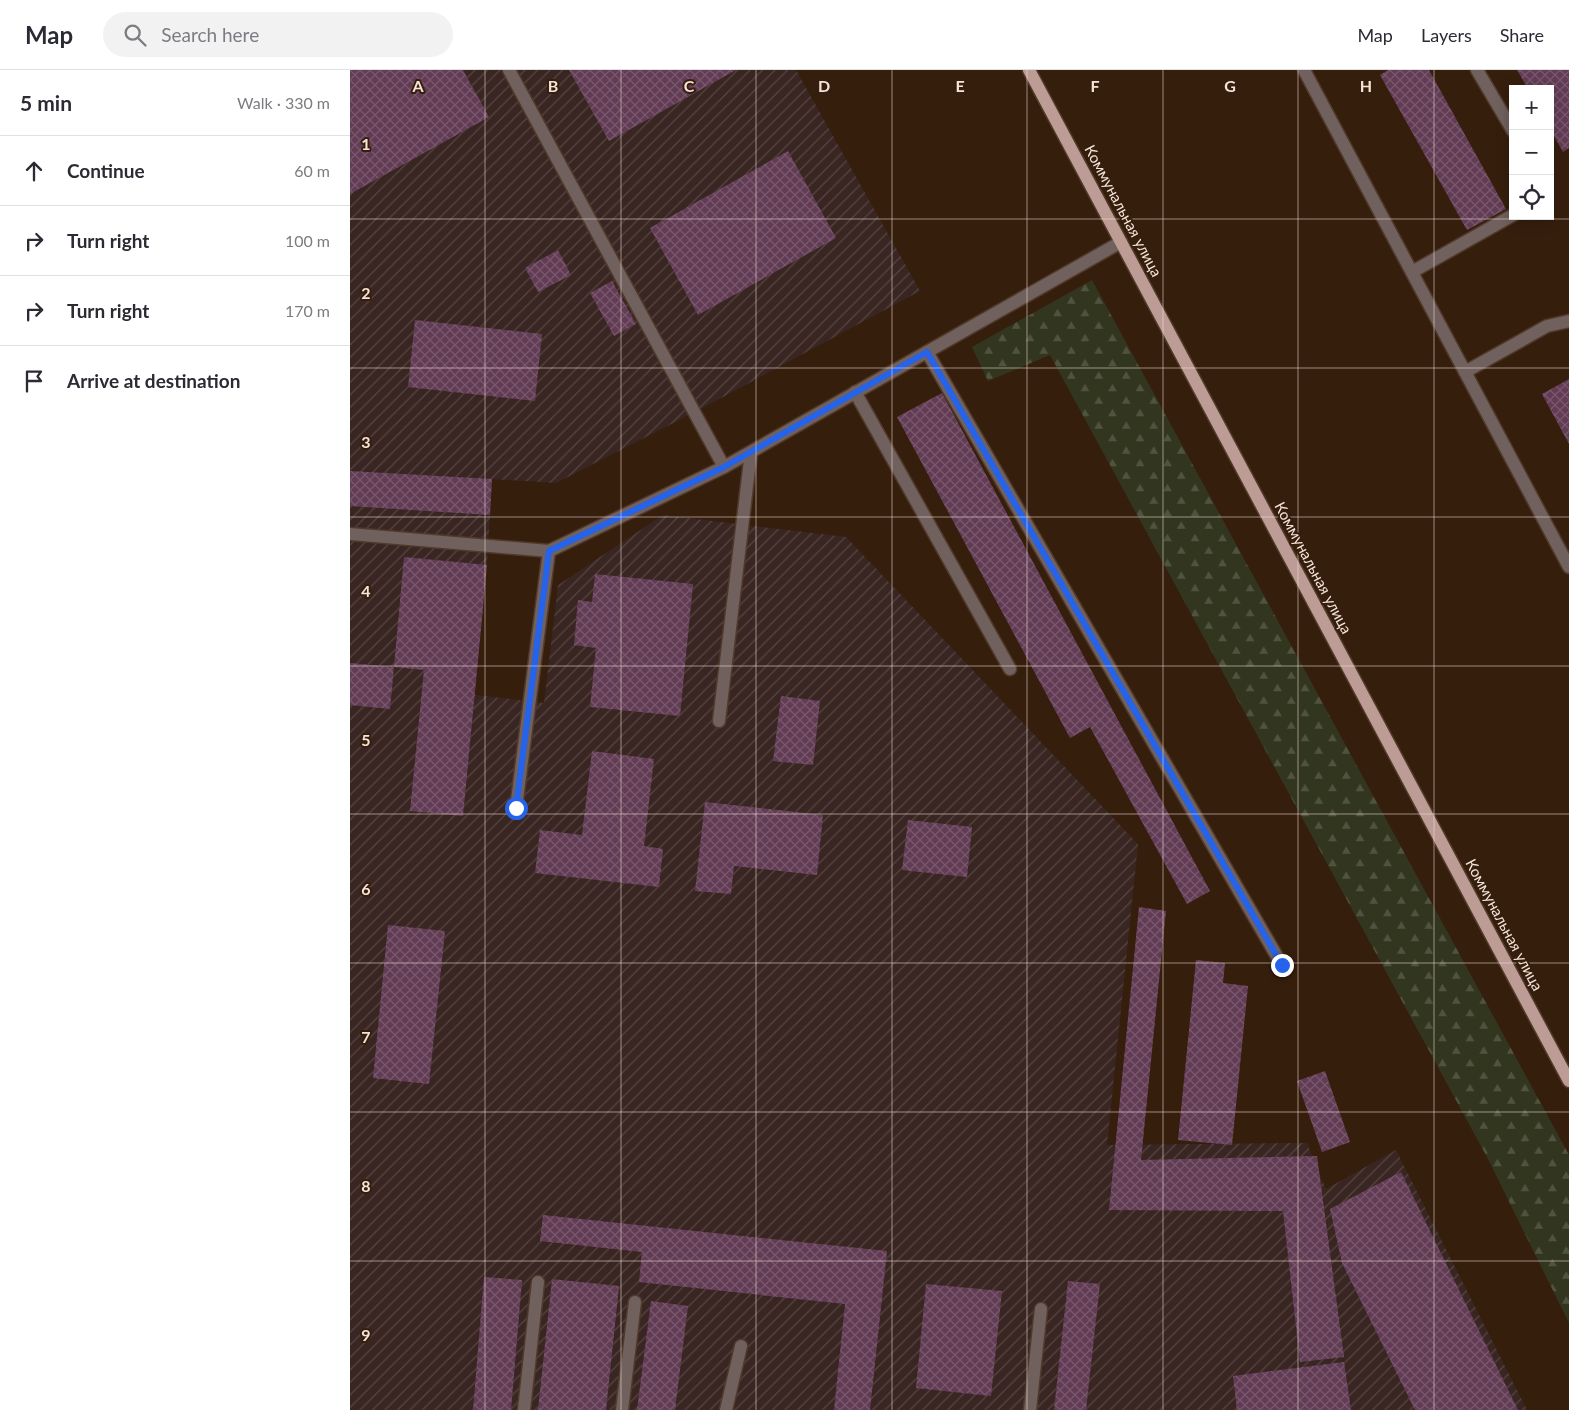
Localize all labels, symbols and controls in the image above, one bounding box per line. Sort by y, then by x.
search box [103,12,453,57]
text: Map [25,20,73,49]
icon: search [121,21,149,49]
text: Search here [161,23,259,46]
text: Map [1357,24,1393,46]
text: Layers [1421,24,1472,46]
text: Share [1500,24,1544,46]
text: A [411,76,424,95]
text: B [548,76,558,95]
text: C [684,76,695,95]
text: D [818,76,830,95]
text: E [955,76,965,95]
text: F [1090,76,1100,95]
text: G [1224,76,1236,95]
text: H [1360,76,1372,95]
map controls [1509,85,1554,220]
button: + [1509,85,1554,130]
text: 5 min [20,90,72,115]
text: Walk · 330 m [237,93,330,112]
button: − [1509,130,1554,175]
text: 1 [361,134,371,153]
street label: Коммунальная улица [1081,141,1166,280]
icon: ahead [20,157,48,185]
text: Continue [67,159,145,182]
text: 60 m [294,161,330,180]
button: locate [1509,175,1554,220]
icon: right [20,227,48,255]
text: Turn right [67,229,149,252]
text: 100 m [285,231,330,250]
text: 2 [361,283,371,302]
icon: right [20,297,48,325]
text: Turn right [67,299,149,322]
text: 170 m [285,301,330,320]
icon: arrive [20,367,48,395]
text: Arrive at destination [67,369,240,392]
text: 3 [361,432,371,451]
street label: Коммунальная улица [1271,498,1356,637]
text: 4 [361,581,371,600]
text: 5 [361,730,371,749]
route start [505,797,528,820]
street label: Коммунальная улица [1462,855,1547,994]
text: 6 [361,879,371,898]
route end [1271,954,1294,977]
text: 7 [361,1027,371,1046]
text: 8 [361,1176,371,1195]
text: 9 [361,1325,371,1344]

